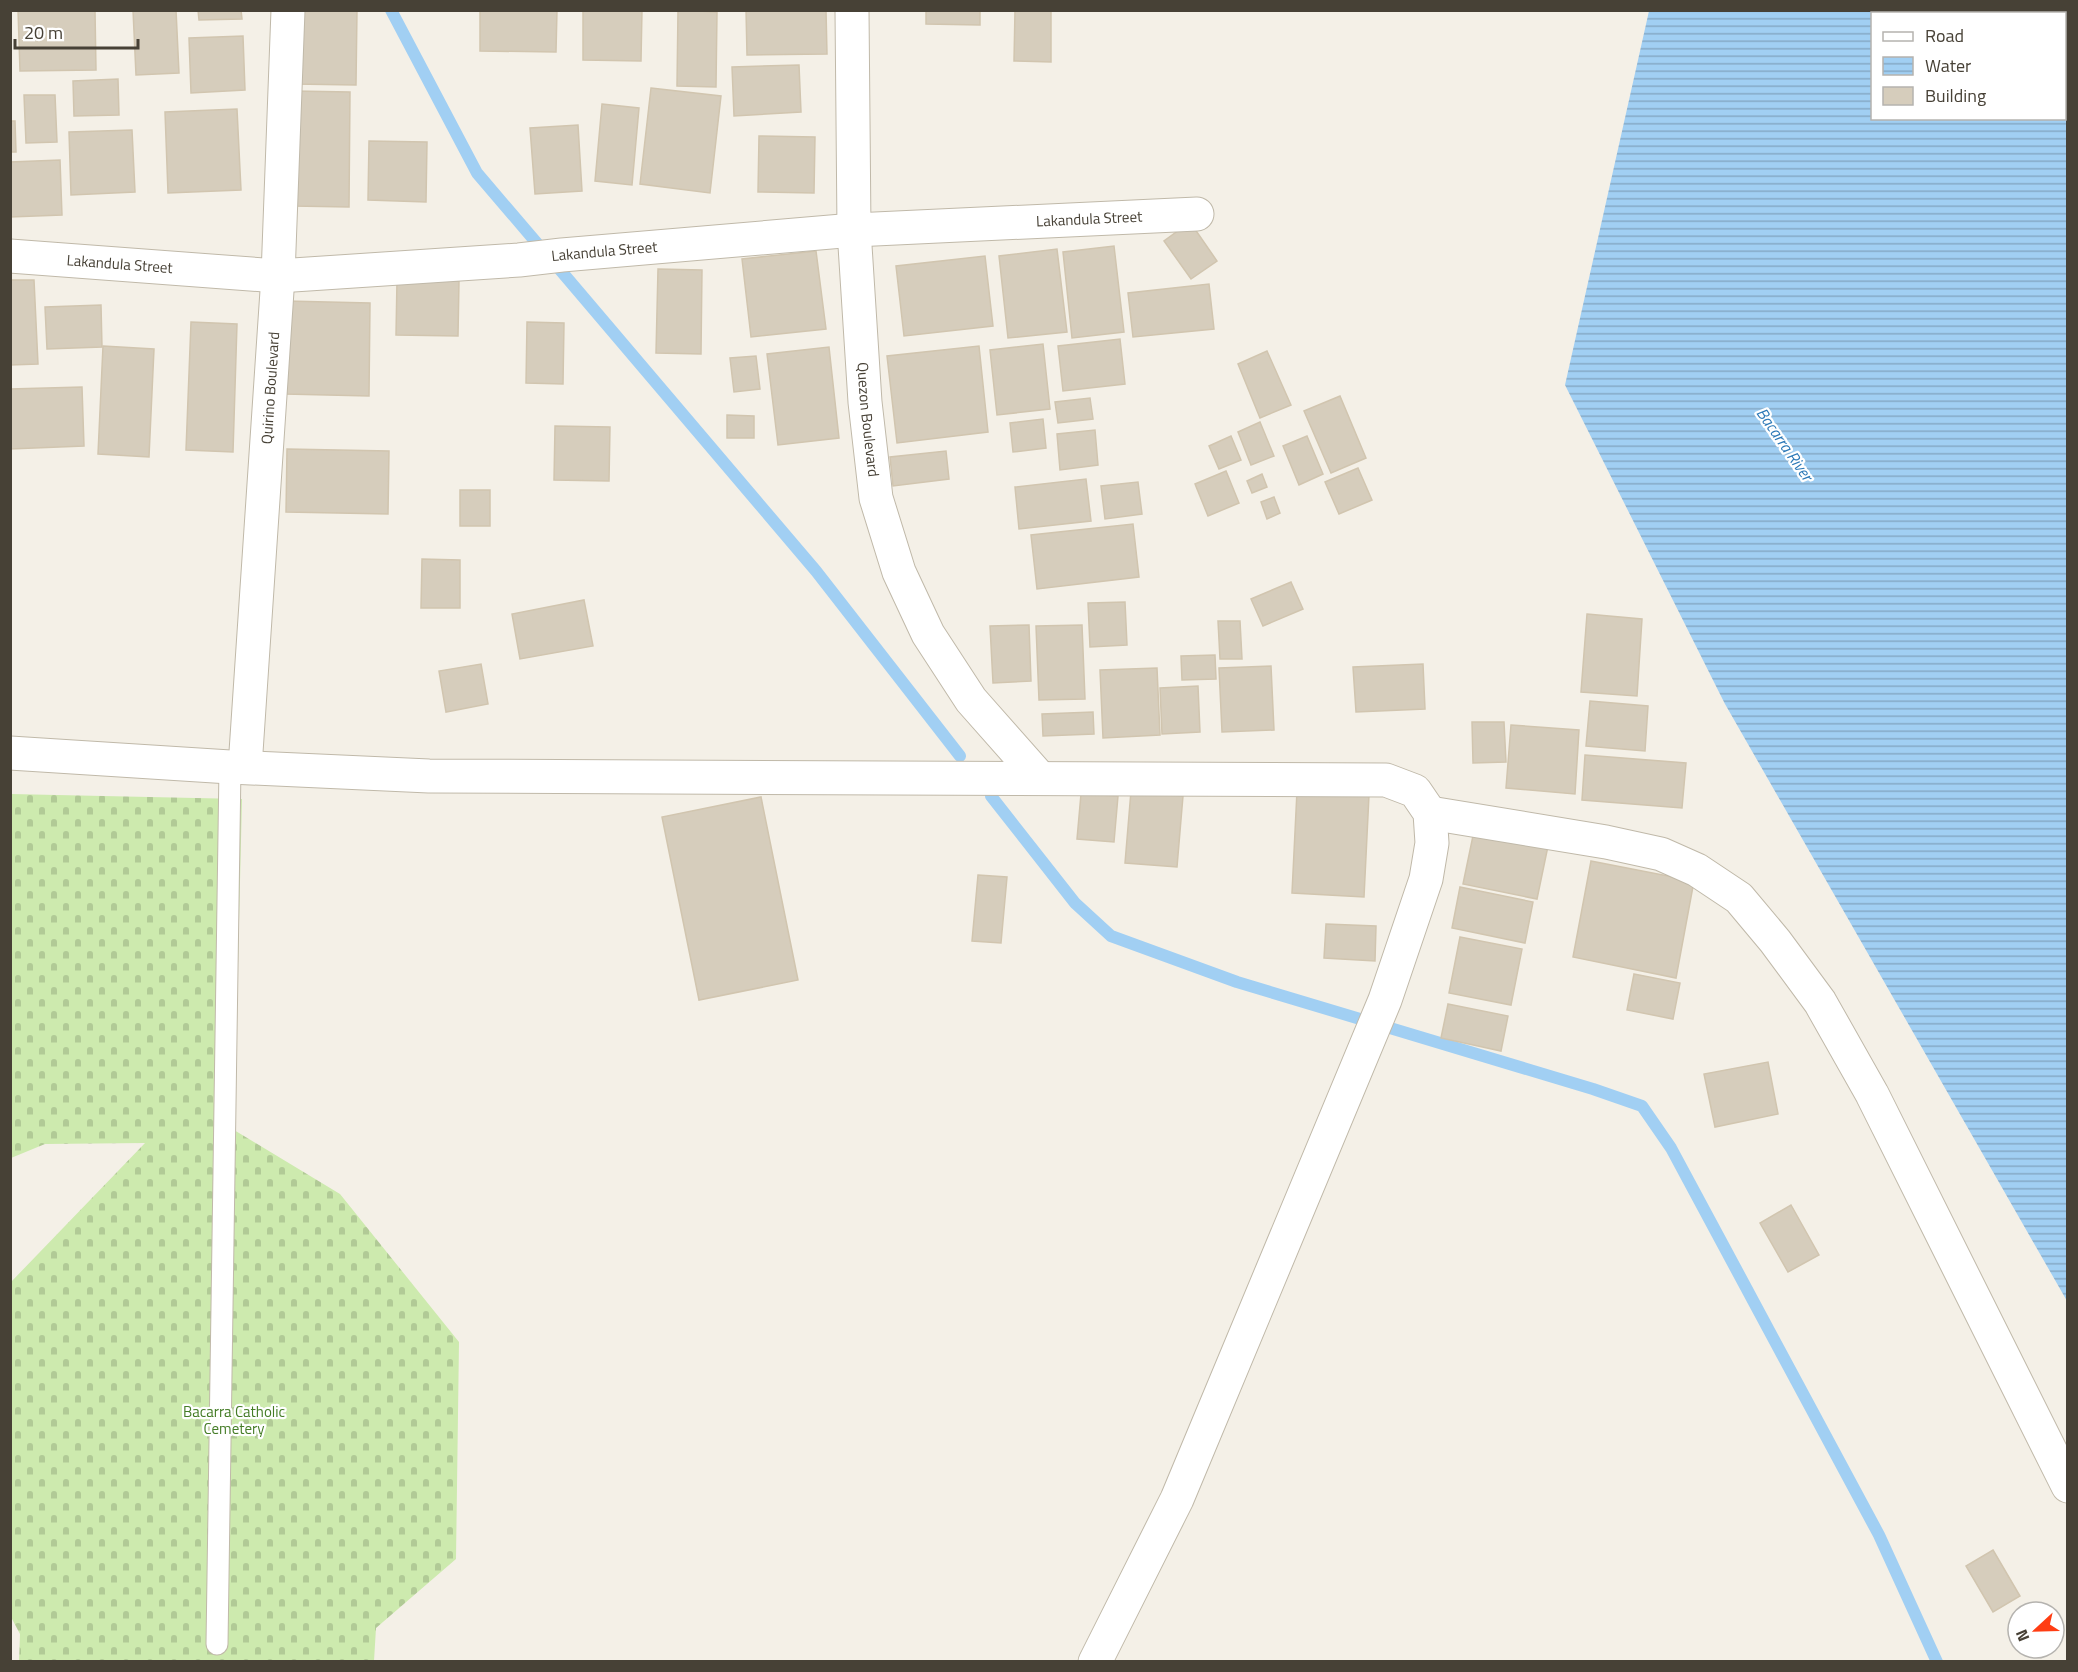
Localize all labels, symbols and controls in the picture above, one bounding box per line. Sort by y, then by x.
scale bar [15,12,138,50]
legend [1871,12,2066,120]
text: 20 m [24,19,63,46]
text: Road [1925,22,1964,49]
text: Water [1925,52,1971,79]
text: Building [1925,82,1986,109]
street label: Lakandula Street [1035,205,1143,232]
street label: Lakandula Street [550,235,659,267]
street label: Lakandula Street [66,248,174,279]
street label: Quirino Boulevard [255,331,285,445]
street label: Quezon Boulevard [851,361,885,478]
water label: Bacarra River [1751,402,1820,487]
park label: Bacarra Catholic Cemetery [183,1400,285,1440]
north arrow [2006,1600,2066,1660]
text: N [2009,1626,2035,1645]

